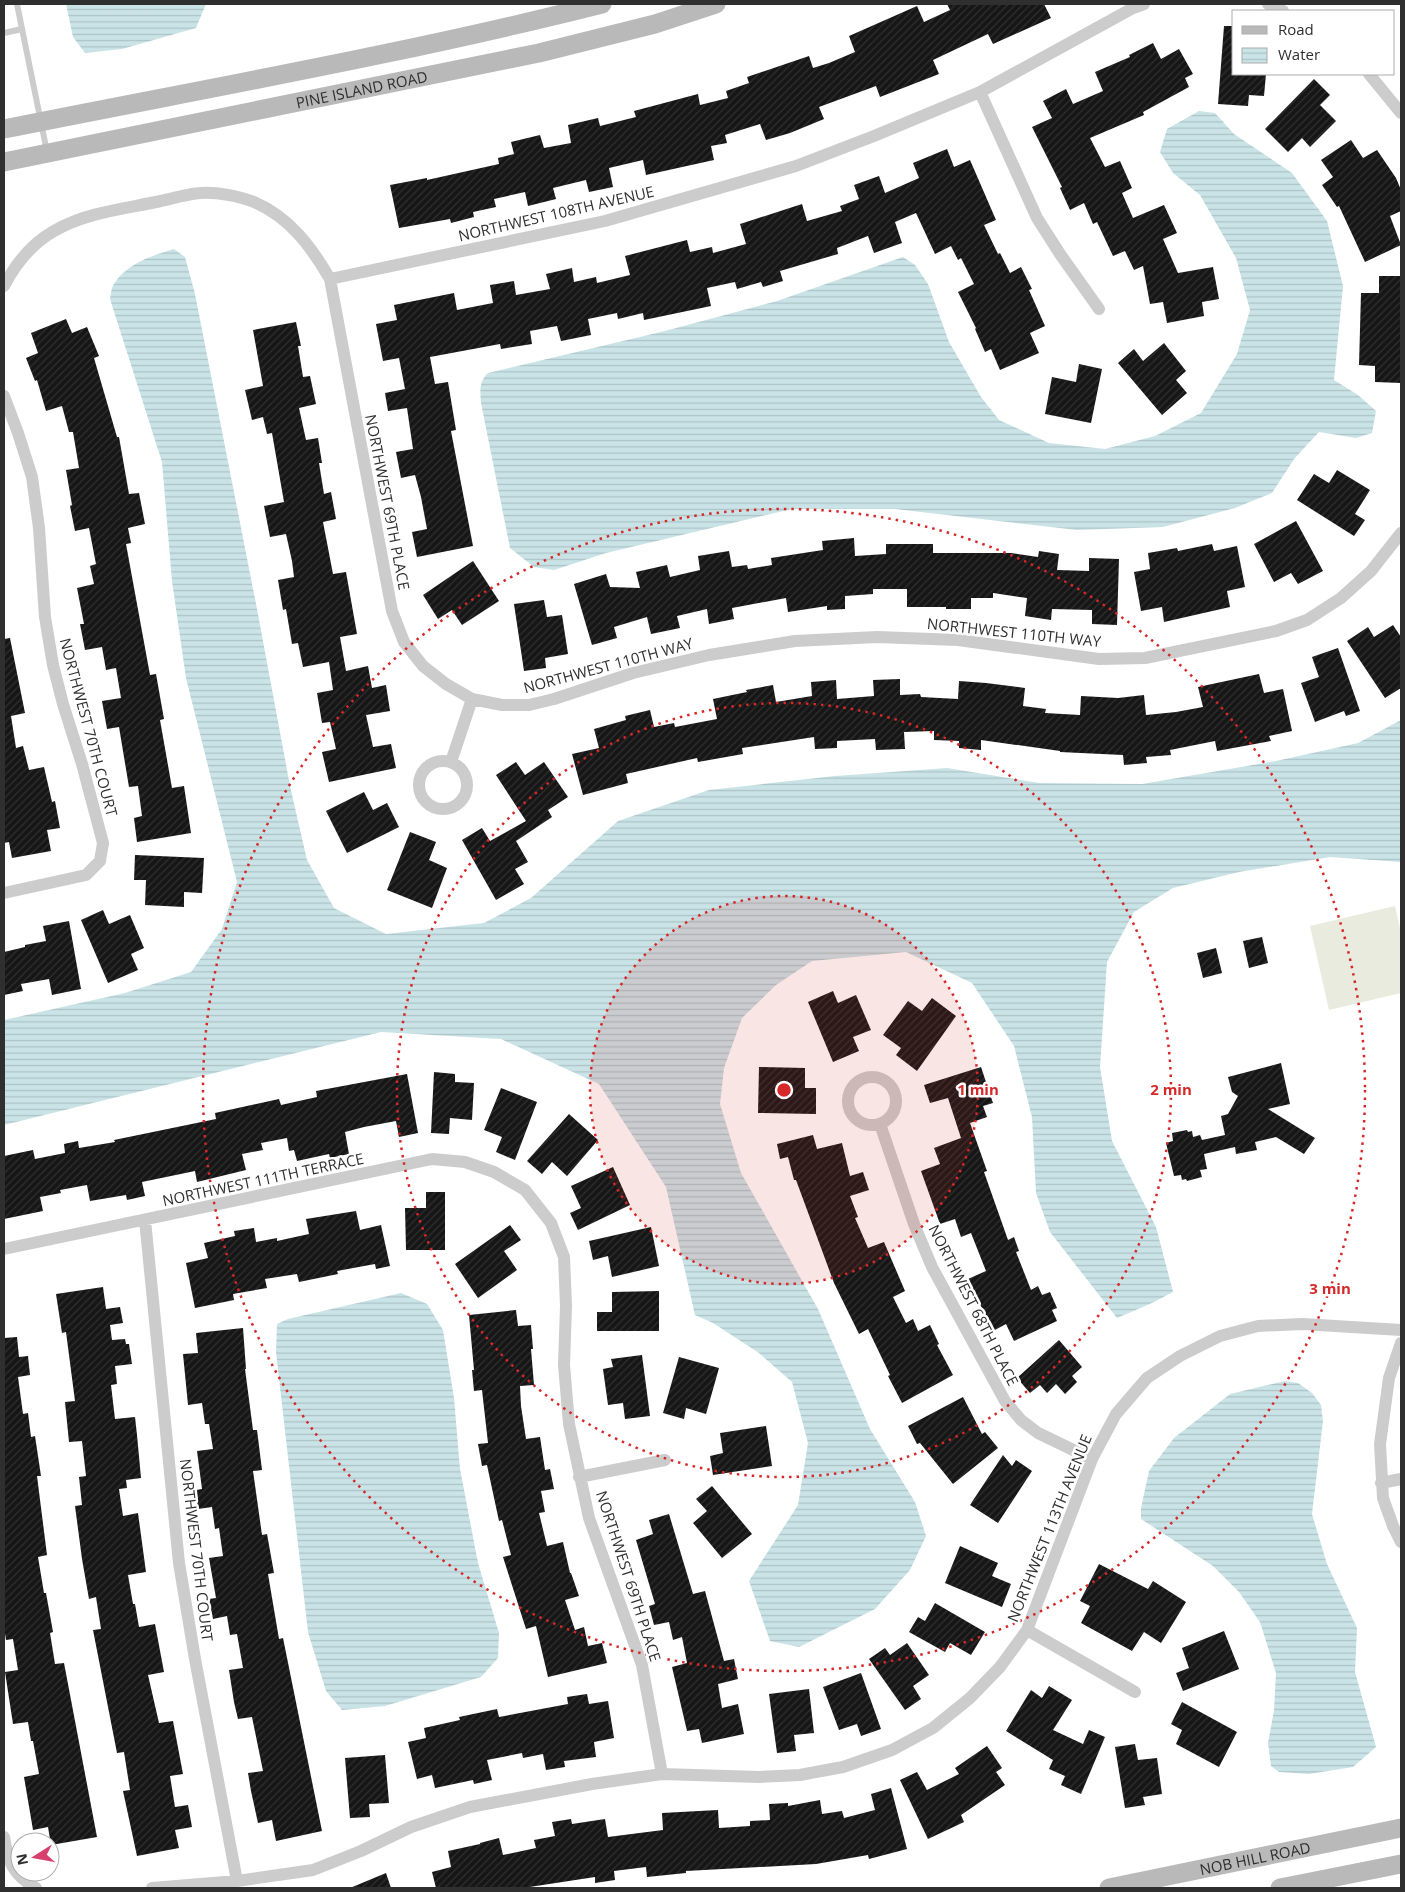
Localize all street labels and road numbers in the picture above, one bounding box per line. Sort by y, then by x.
street label: PINE ISLAND ROAD [294,66,429,112]
street label: NORTHWEST 108TH AVENUE [456,181,656,245]
street label: NORTHWEST 69TH PLACE [361,412,415,592]
street label: NORTHWEST 110TH WAY [926,613,1103,651]
street label: NORTHWEST 110TH WAY [521,633,696,697]
street label: NORTHWEST 70TH COURT [56,636,123,819]
street label: NORTHWEST 111TH TERRACE [160,1148,366,1210]
street label: NORTHWEST 68TH PLACE [925,1221,1023,1389]
street label: NORTHWEST 113TH AVENUE [1002,1431,1096,1625]
street label: NORTHWEST 70TH COURT [176,1457,218,1643]
street label: NORTHWEST 69TH PLACE [592,1488,666,1664]
street label: NOB HILL ROAD [1198,1837,1312,1879]

